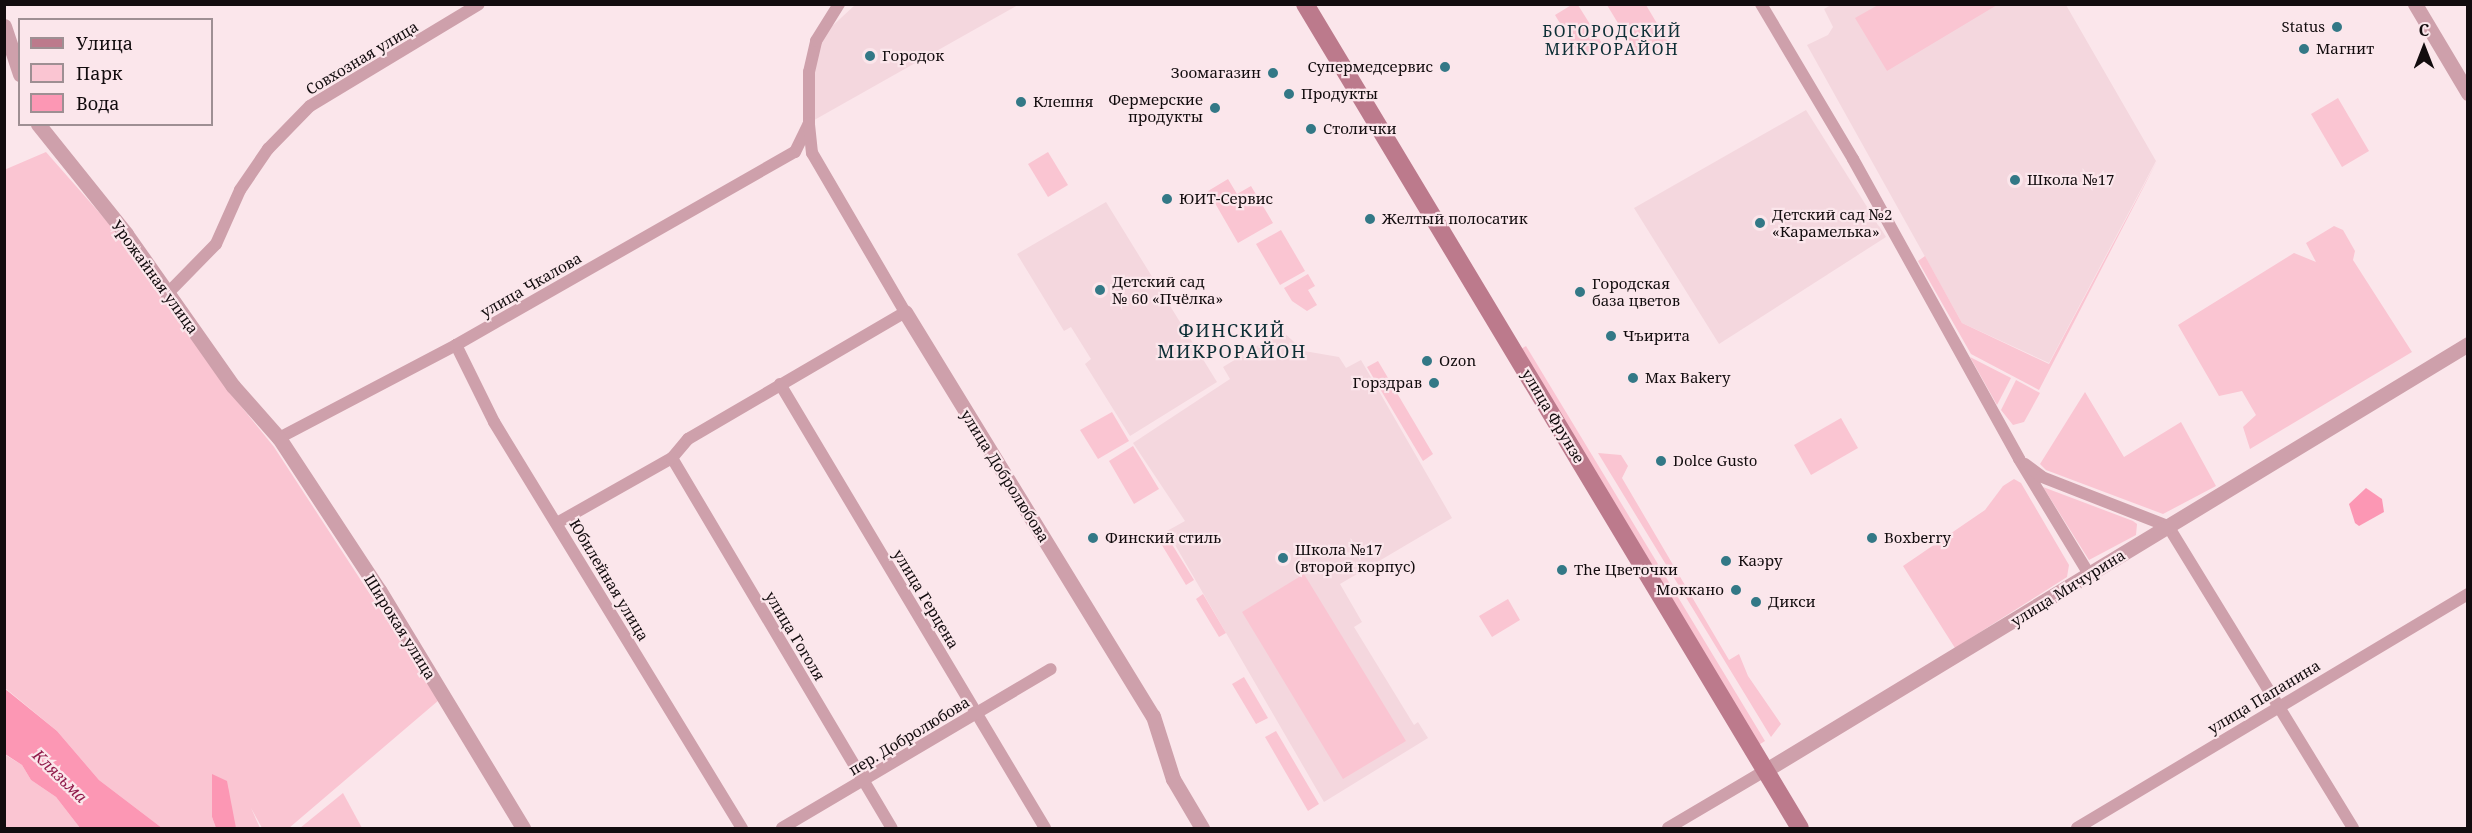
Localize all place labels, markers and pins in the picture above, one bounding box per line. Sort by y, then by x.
place label: Status [2282,18,2325,36]
marker: Status [2330,20,2344,34]
place label: Магнит [2316,40,2374,58]
marker: Магнит [2297,42,2311,56]
place label: Городок [882,47,944,65]
marker: Городок [863,49,877,63]
place label: Супермедсервис [1307,58,1433,76]
marker: Супермедсервис [1438,60,1452,74]
place label: Зоомагазин [1171,64,1261,82]
marker: Зоомагазин [1266,66,1280,80]
place label: Продукты [1301,85,1378,103]
marker: Продукты [1282,87,1296,101]
place label: Фермерские продукты [1108,90,1203,125]
place label: Клешня [1033,93,1094,111]
marker: Клешня [1014,95,1028,109]
marker: Фермерские продукты [1208,101,1222,115]
place label: Столички [1323,120,1397,138]
marker: Столички [1304,122,1318,136]
place label: Школа №17 [2027,171,2114,189]
marker: Школа №17 [2008,173,2022,187]
place label: ЮИТ-Сервис [1179,190,1273,208]
marker: ЮИТ-Сервис [1160,192,1174,206]
place label: Детский сад №2 «Карамелька» [1772,205,1892,240]
place label: Желтый полосатик [1382,210,1528,228]
marker: Желтый полосатик [1363,212,1377,226]
marker: Детский сад №2 «Карамелька» [1753,216,1767,230]
place label: Детский сад № 60 «Пчёлка» [1112,272,1223,307]
place label: Городская база цветов [1592,274,1680,309]
marker: Детский сад № 60 «Пчёлка» [1093,283,1107,297]
marker: Городская база цветов [1573,285,1587,299]
place label: Чъирита [1623,327,1690,345]
marker: Чъирита [1604,329,1618,343]
place label: Ozon [1439,352,1476,370]
marker: Ozon [1420,354,1434,368]
place label: Max Bakery [1645,369,1730,387]
marker: Max Bakery [1626,371,1640,385]
place label: Горздрав [1353,374,1422,392]
marker: Горздрав [1427,376,1441,390]
place label: Dolce Gusto [1673,452,1757,470]
marker: Dolce Gusto [1654,454,1668,468]
place label: Финский стиль [1105,529,1221,547]
place label: Boxberry [1884,529,1951,547]
marker: Финский стиль [1086,531,1100,545]
marker: Boxberry [1865,531,1879,545]
place label: Школа №17 (второй корпус) [1295,540,1415,575]
marker: Школа №17 (второй корпус) [1276,551,1290,565]
place label: Каэру [1738,552,1783,570]
marker: Каэру [1719,554,1733,568]
place label: The Цветочки [1574,561,1678,579]
marker: The Цветочки [1555,563,1569,577]
place label: Моккано [1656,581,1724,599]
marker: Моккано [1729,583,1743,597]
place label: Дикси [1768,593,1816,611]
marker: Дикси [1749,595,1763,609]

